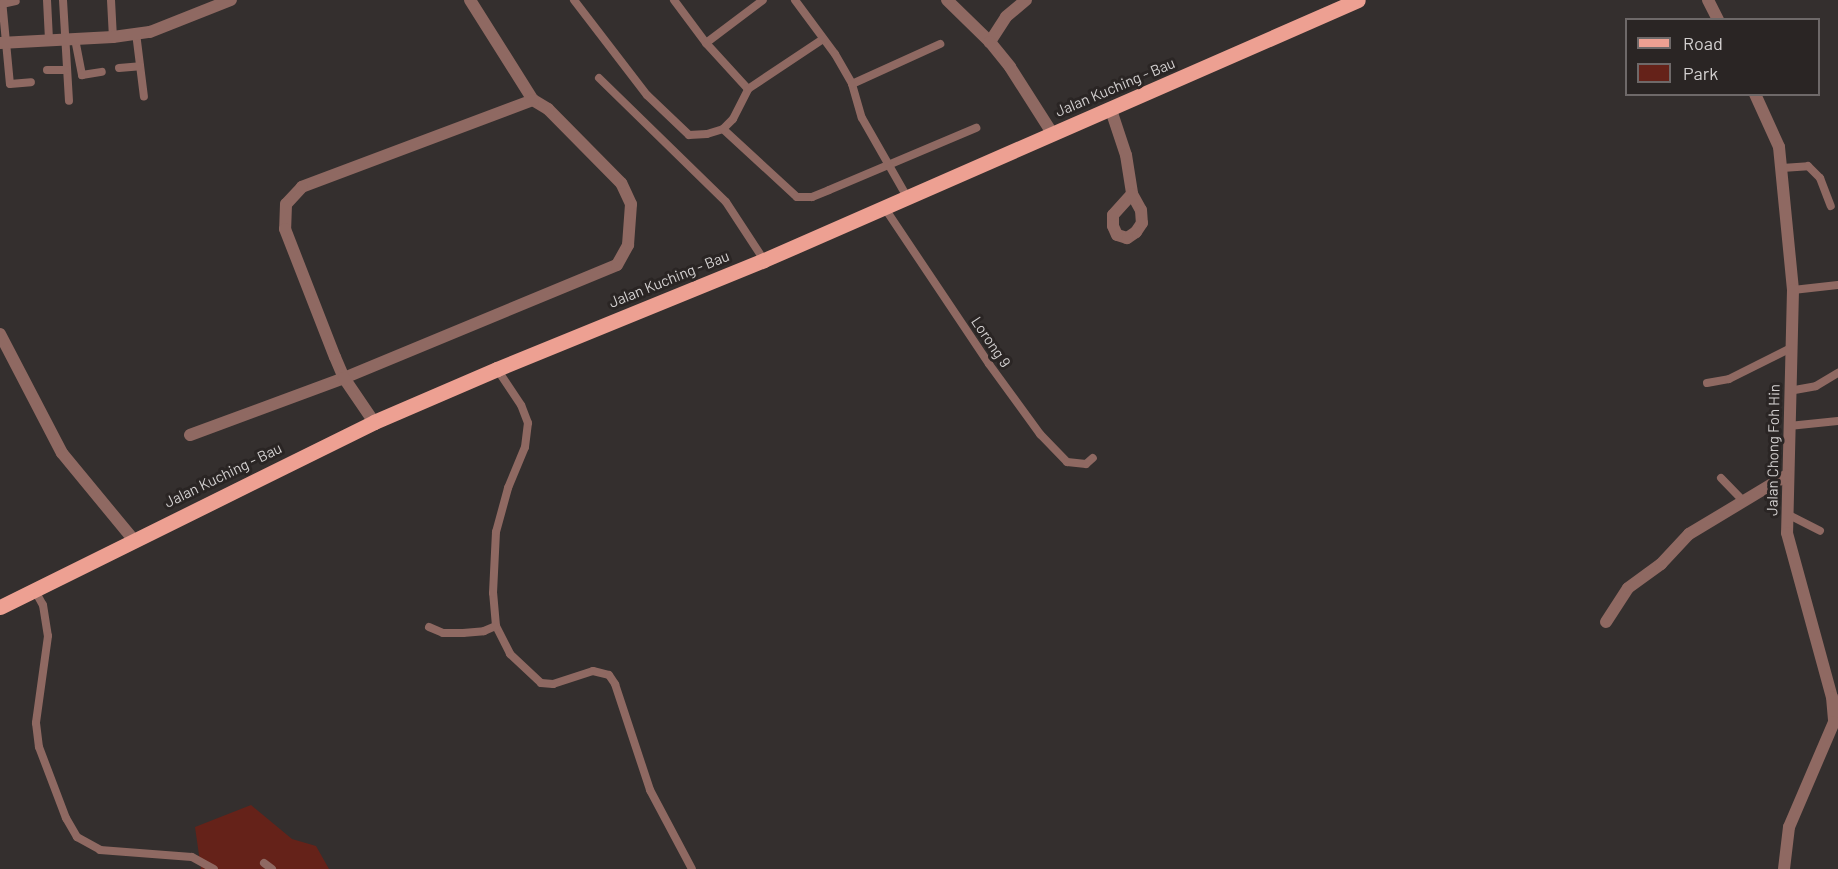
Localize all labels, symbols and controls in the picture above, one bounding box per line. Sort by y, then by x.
legend [1625,18,1820,96]
text: Road [1683,32,1723,54]
street label: Jalan Kuching - Bau [1052,54,1178,120]
text: Park [1683,62,1718,84]
street label: Jalan Kuching - Bau [606,247,732,311]
street label: Lorong 9 [968,313,1014,371]
street label: Jalan Chong Foh Hin [1763,384,1783,516]
street label: Jalan Kuching - Bau [161,439,285,511]

